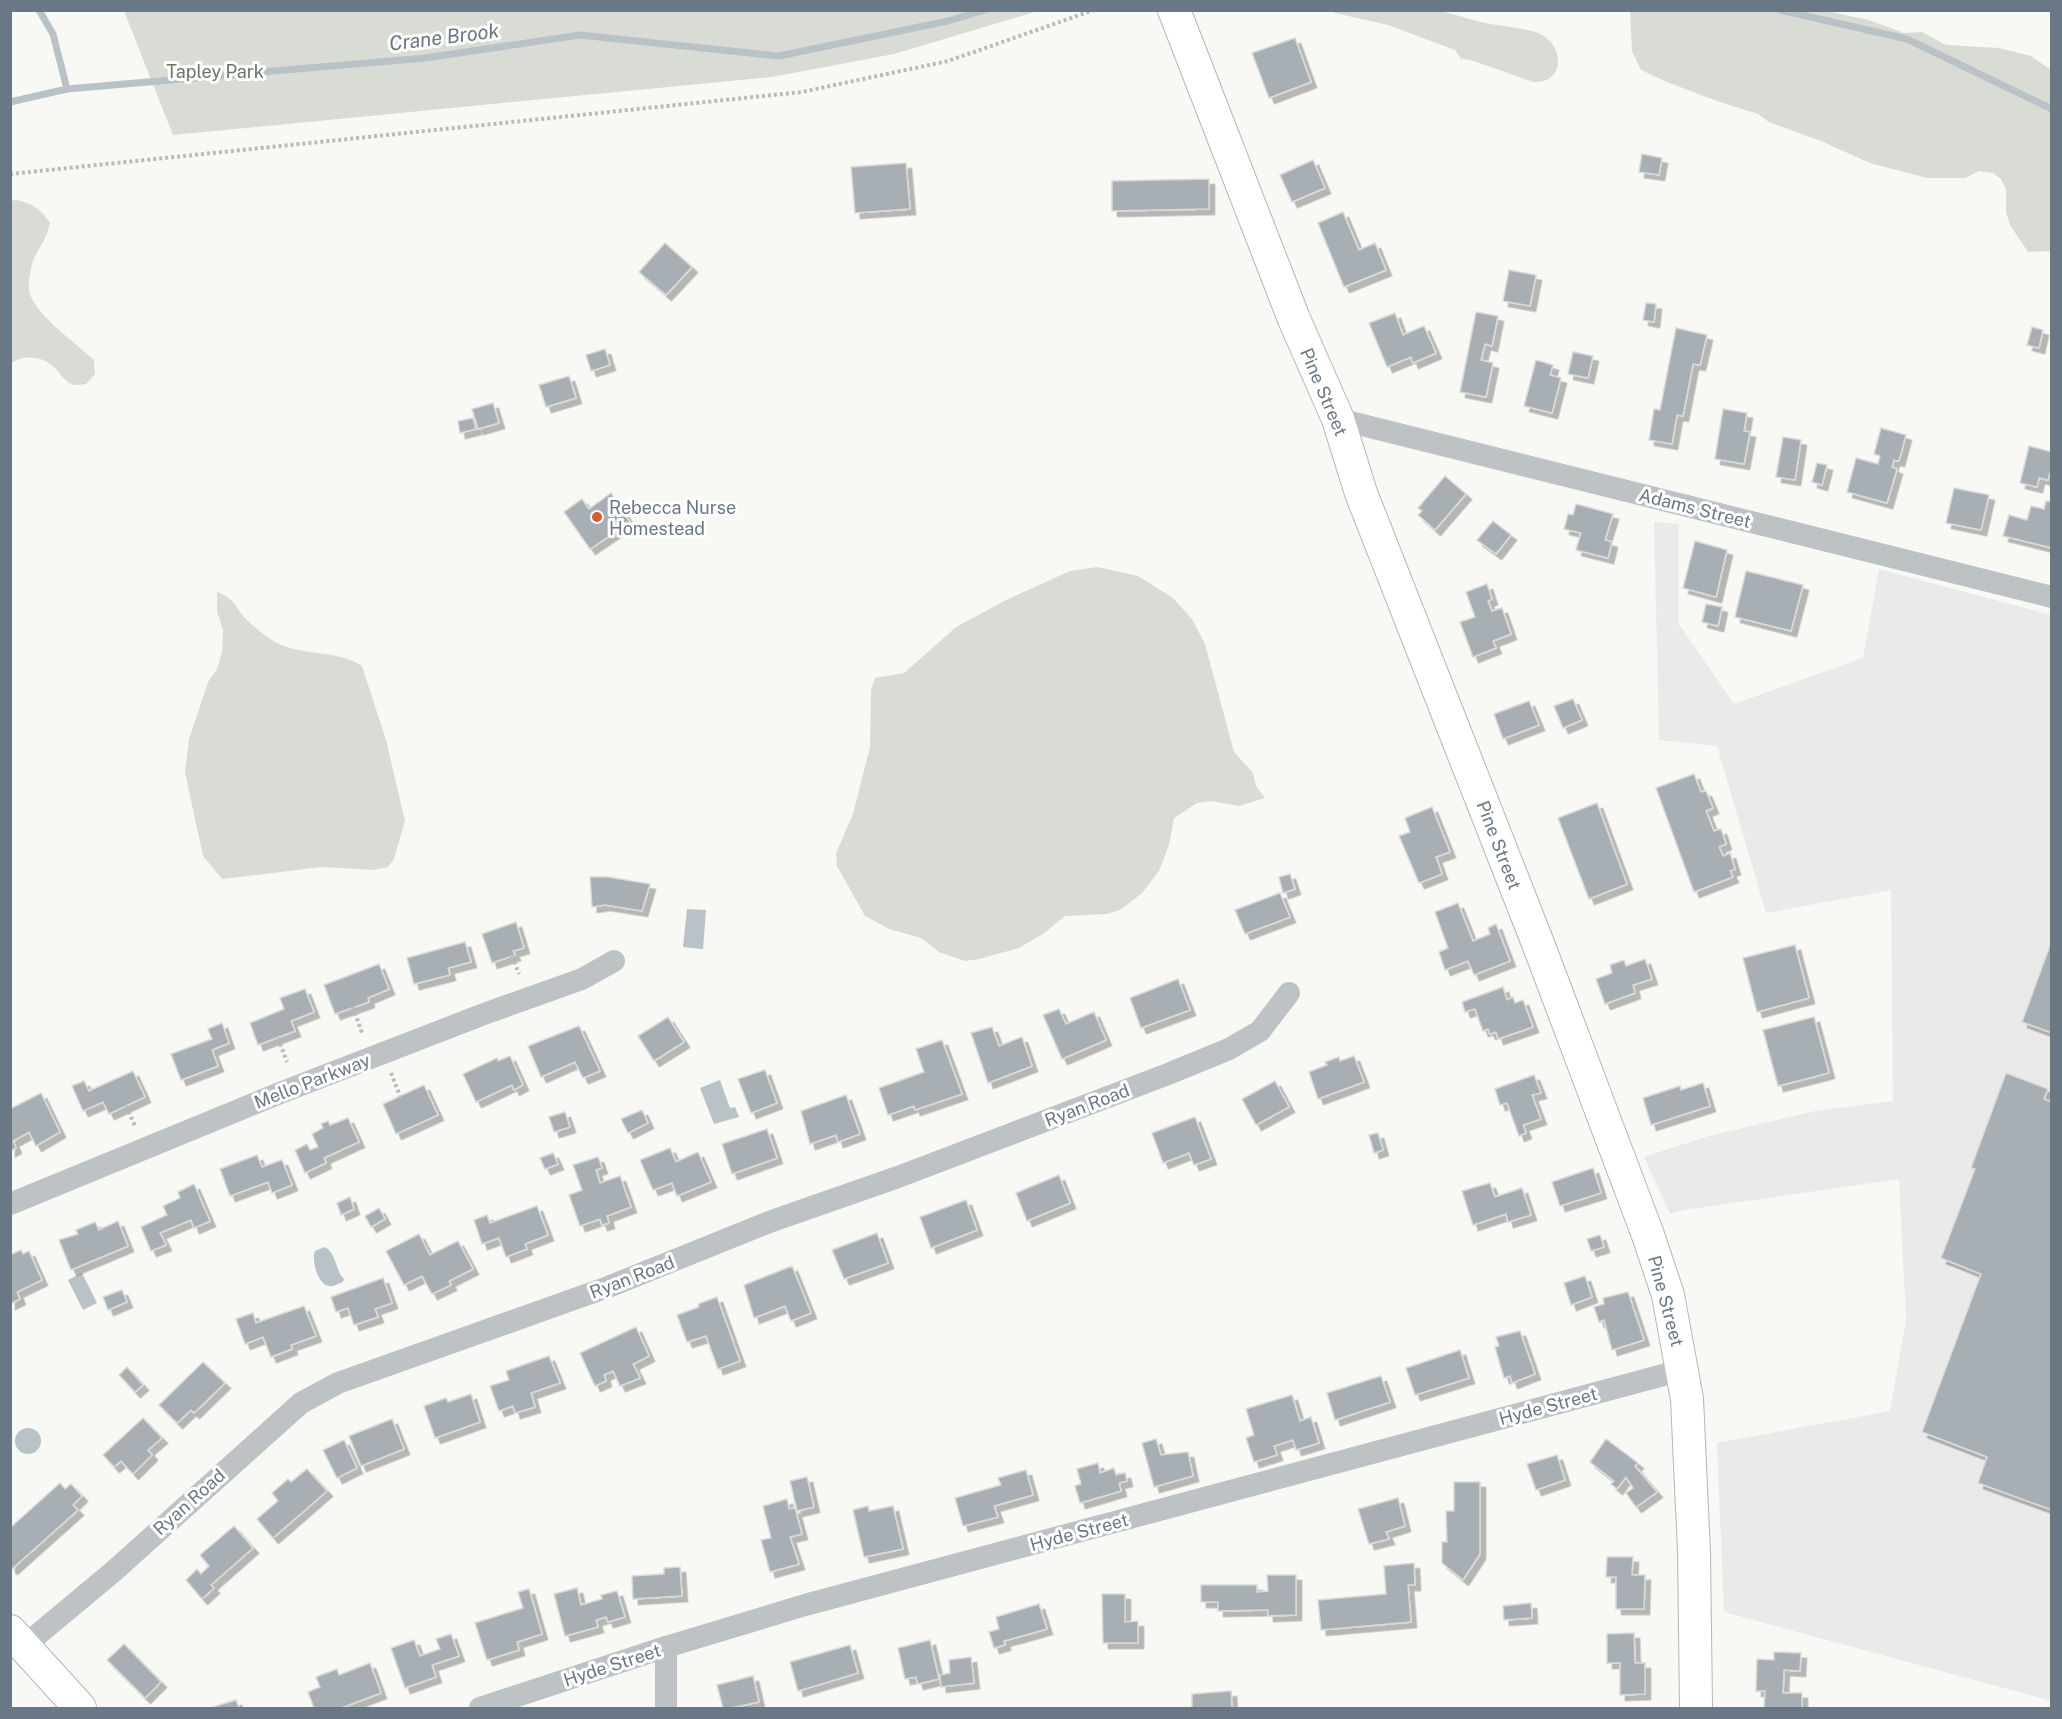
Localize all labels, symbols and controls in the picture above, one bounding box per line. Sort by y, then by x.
water label: Crane Brook [388,18,501,56]
park label: Tapley Park [166,61,264,82]
street label: Pine Street [1296,345,1352,439]
street label: Adams Street [1637,484,1753,532]
place label: Rebecca Nurse Homestead [609,497,736,539]
marker: Rebecca Nurse Homestead [590,510,604,524]
street label: Pine Street [1472,798,1526,892]
street label: Mello Parkway [251,1049,373,1113]
street label: Ryan Road [1042,1079,1132,1131]
street label: Ryan Road [587,1251,677,1303]
street label: Pine Street [1644,1253,1688,1349]
street label: Hyde Street [1496,1383,1600,1429]
street label: Ryan Road [149,1464,229,1540]
street label: Hyde Street [1027,1509,1131,1555]
street label: Hyde Street [561,1639,663,1691]

